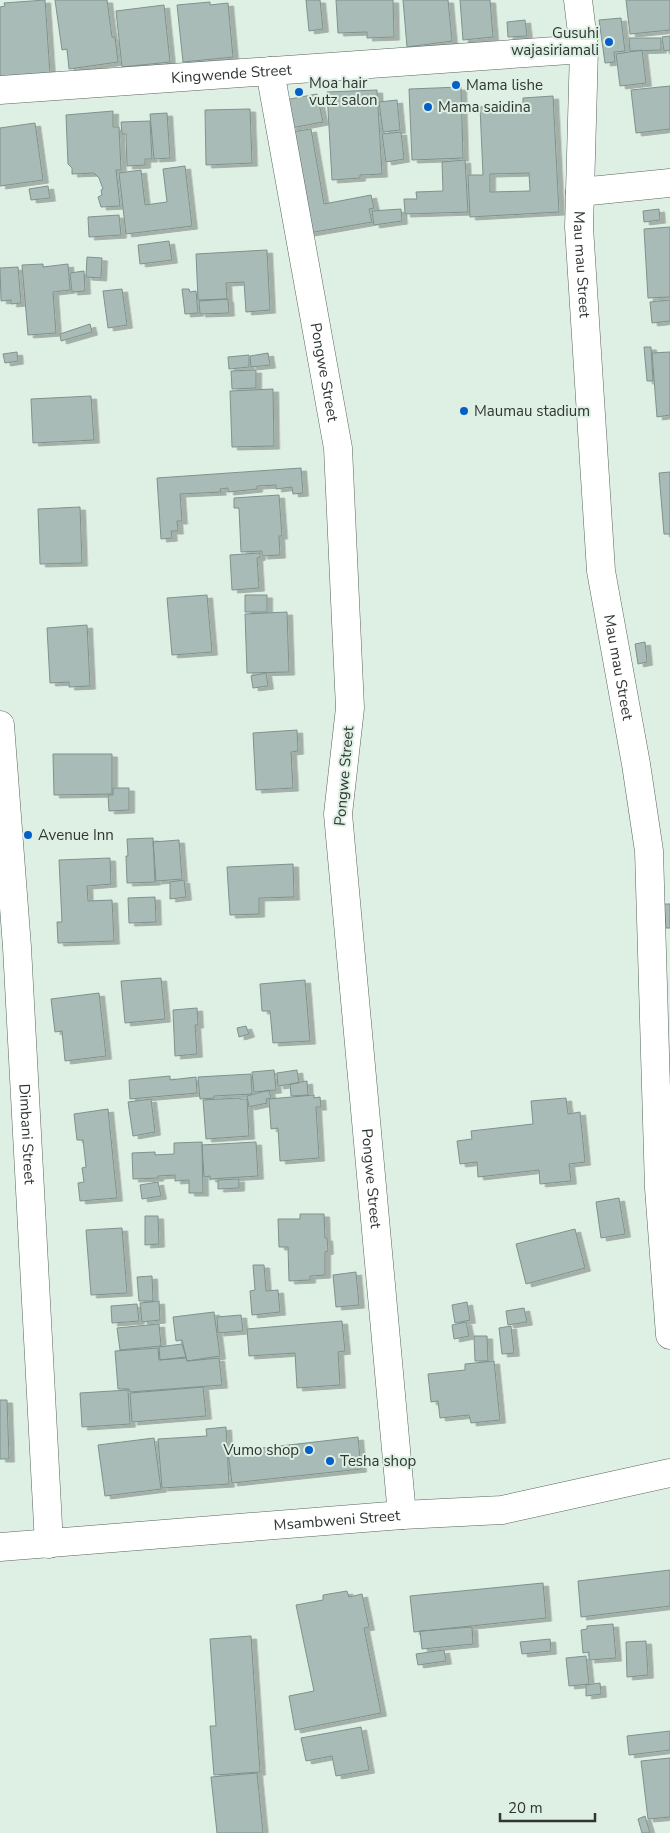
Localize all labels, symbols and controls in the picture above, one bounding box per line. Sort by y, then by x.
place label: Gusuhi wajasiriamali [511,23,599,60]
marker: Gusuhi wajasiriamali [603,36,615,48]
street label: Kingwende Street [170,59,293,88]
place label: Moa hair vutz salon [309,73,378,110]
place label: Mama lishe [466,75,543,95]
marker: Mama lishe [450,79,462,91]
marker: Moa hair vutz salon [293,86,305,98]
place label: Mama saidina [438,97,531,117]
marker: Mama saidina [422,101,434,113]
street label: Mau mau Street [569,211,595,319]
street label: Pongwe Street [306,321,343,424]
place label: Maumau stadium [474,401,590,421]
marker: Maumau stadium [458,405,470,417]
street label: Mau mau Street [599,613,638,723]
street label: Pongwe Street [330,725,358,827]
place label: Avenue Inn [38,825,114,845]
marker: Avenue Inn [22,829,34,841]
street label: Dimbani Street [14,1083,40,1186]
street label: Pongwe Street [357,1128,386,1230]
place label: Vumo shop [222,1440,299,1460]
marker: Vumo shop [303,1444,315,1456]
place label: Tesha shop [340,1451,416,1471]
marker: Tesha shop [324,1455,336,1467]
street label: Msambweni Street [273,1505,402,1535]
scale bar [500,1790,595,1822]
text: 20 m [508,1798,543,1818]

